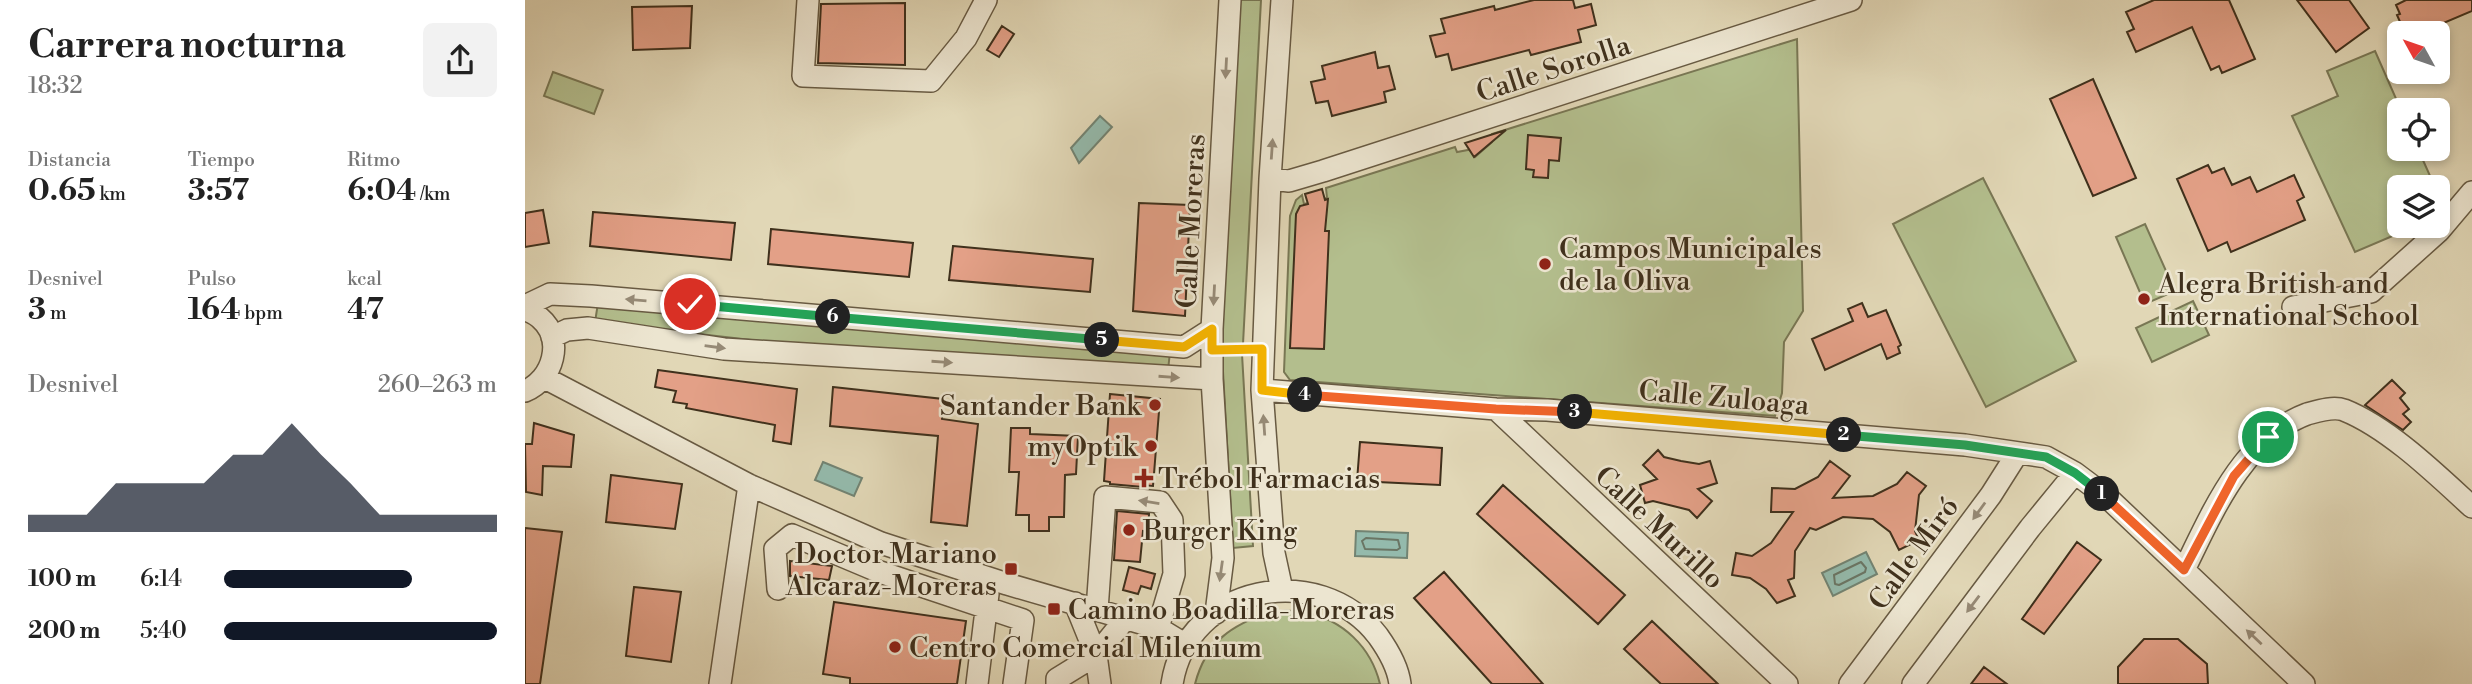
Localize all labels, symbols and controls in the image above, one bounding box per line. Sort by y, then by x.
north arrow [2387,21,2450,84]
map controls [2387,21,2450,238]
text: Carrera nocturna [28,22,346,69]
button: share [423,23,497,97]
street label: Calle Sorolla [1472,28,1636,111]
one-way arrow [1220,57,1231,79]
text: 18:32 [28,72,83,100]
button: locate [2387,98,2450,161]
street label: Calle Moreras [1169,133,1214,309]
one-way arrow [1267,137,1278,159]
text: Distancia [28,148,111,172]
text: Tiempo [188,148,255,172]
text: Ritmo [347,148,401,172]
text: 0.65 [28,172,96,210]
text: 3:57 [188,172,249,210]
text: 6:04 [347,172,416,210]
button: layers [2387,175,2450,238]
text: km [96,182,126,206]
text: /km [416,182,450,206]
place label: Campos Municipales de la Oliva [1559,232,1822,299]
marker: Campos Municipales de la Oliva [1537,256,1553,272]
text: Desnivel [28,267,103,291]
text: Pulso [188,267,236,291]
text: kcal [347,267,382,291]
place label: Alegra British and International School [2157,267,2419,334]
pin [660,274,720,334]
icon: check [671,285,709,323]
one-way arrow [1208,285,1219,307]
text: 3 [28,291,46,329]
text: 164 [188,291,241,329]
text: 47 [347,291,384,329]
marker: Alegra British and International School [2136,291,2152,307]
one-way arrow [625,294,647,305]
pin: 6 [815,300,851,334]
text: m [46,301,67,325]
text: bpm [241,301,283,325]
text: 6 [827,304,838,328]
pin: 5 [1085,322,1119,358]
text: 5 [1096,327,1107,351]
one-way arrow [704,342,726,353]
one-way arrow [932,357,954,368]
text: Desnivel [28,371,118,399]
text: 260–263 m [378,371,497,399]
one-way arrow [1159,371,1181,382]
street label: Calle Zuloaga [1637,374,1811,423]
pin: 4 [1287,378,1323,412]
text: 4 [1298,382,1311,406]
place label: Santander Bank [940,389,1142,424]
pin: 3 [1557,394,1593,430]
marker: Santander Bank [1147,397,1163,413]
text: 3 [1569,399,1580,423]
pin [2238,407,2298,467]
one-way arrow [1259,414,1270,436]
pin: 2 [1827,418,1861,452]
icon: arrive [2249,418,2287,456]
text: 2 [1838,422,1849,446]
place label: myOptik [1027,430,1138,465]
marker: myOptik [1143,438,1159,454]
street label: Calle Murillo [1587,459,1731,597]
place label: Trébol Farmacias [1158,462,1380,497]
marker: Trébol Farmacias [1136,470,1152,486]
pin: 1 [2085,476,2119,512]
text: 1 [2097,481,2106,505]
street label: Calle Miró [1861,490,1967,617]
one-way arrow [1138,496,1160,507]
one-way arrow [1972,501,1987,519]
place label: Burger King [1142,514,1298,549]
marker: Burger King [1121,522,1137,538]
place label: Doctor Mariano Alcaraz-Moreras [785,537,997,604]
one-way arrow [1216,560,1227,582]
marker: Doctor Mariano Alcaraz-Moreras [1003,561,1019,577]
text: 100 m [28,565,96,593]
text: 6:14 [140,565,182,593]
place label: Camino Boadilla-Moreras [1068,593,1395,628]
one-way arrow [1966,595,1980,613]
marker: Camino Boadilla-Moreras [1046,601,1062,617]
text: 200 m [28,617,100,645]
text: 5:40 [140,617,187,645]
one-way arrow [2245,629,2263,645]
place label: Centro Comercial Milenium [909,631,1262,666]
marker: Centro Comercial Milenium [887,639,903,655]

